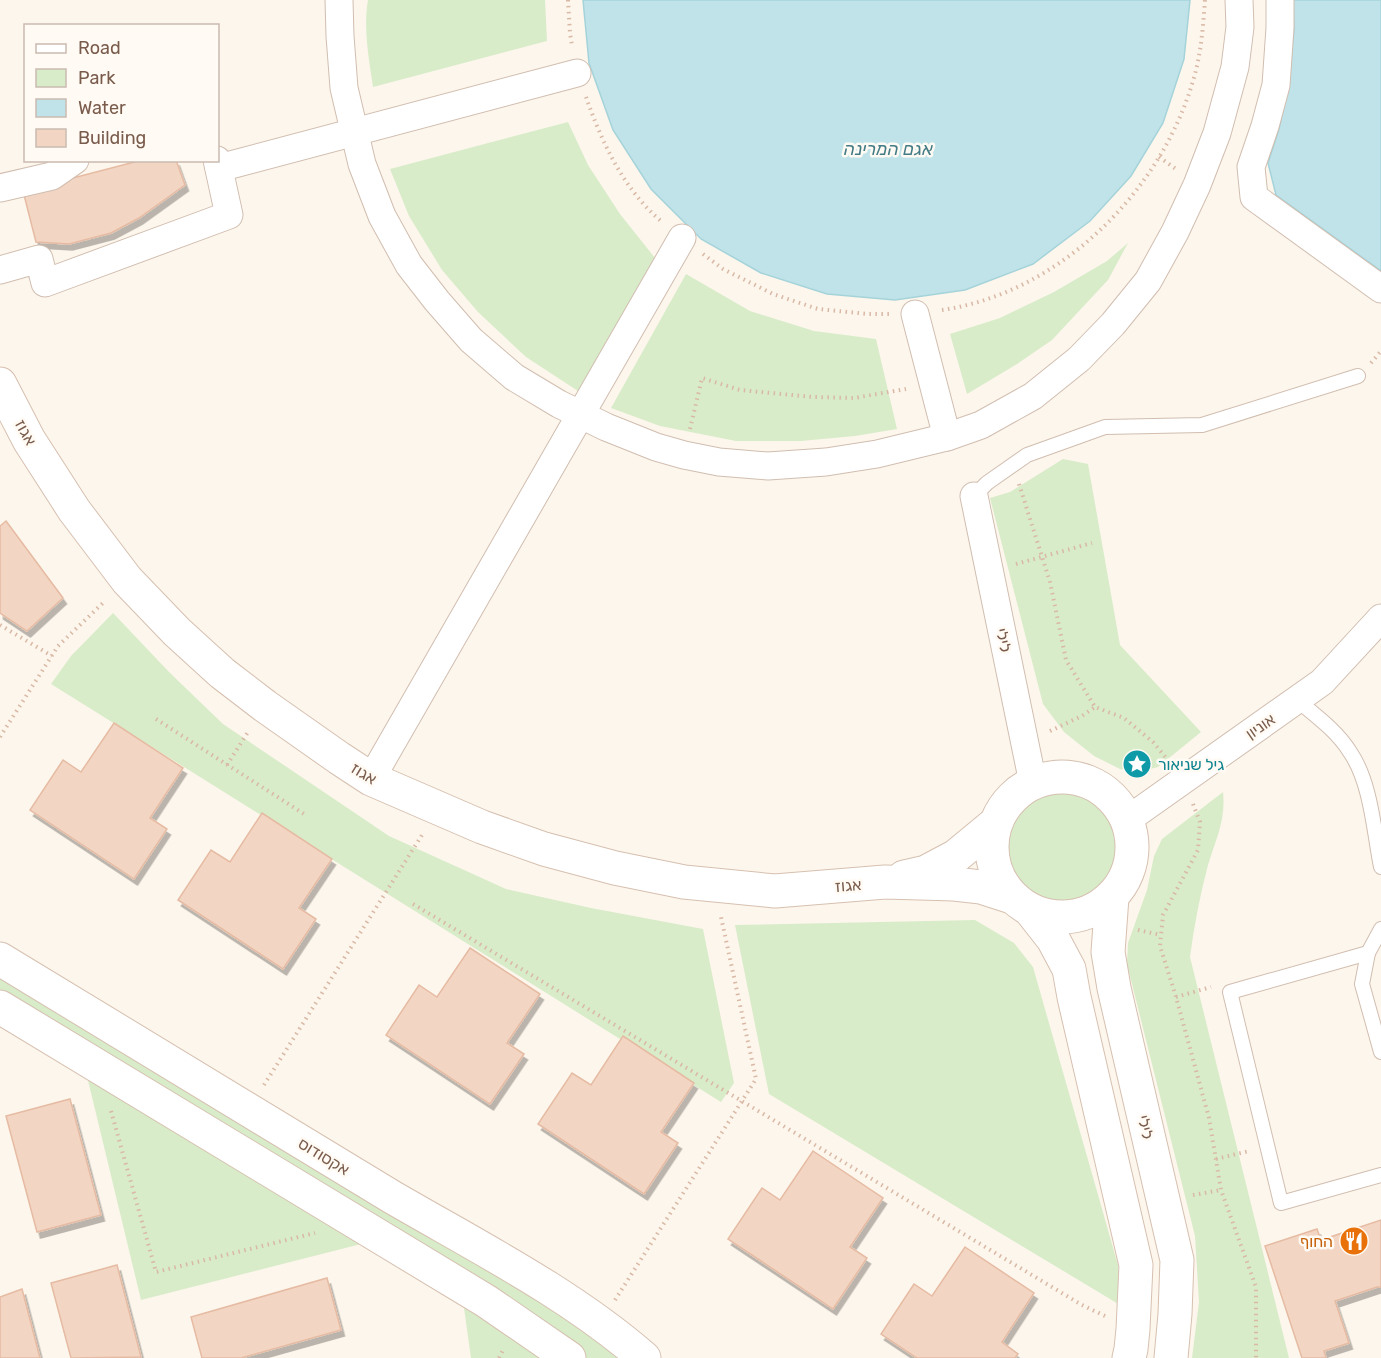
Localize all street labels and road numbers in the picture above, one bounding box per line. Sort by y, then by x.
street label: אגוז [11,416,40,449]
street label: לילי [992,626,1015,654]
street label: אוניון [1242,710,1279,743]
street label: אגוז [347,758,380,788]
street label: אגוז [834,875,862,896]
street label: לילי [1134,1113,1157,1141]
street label: אקסודוס [295,1134,353,1179]

